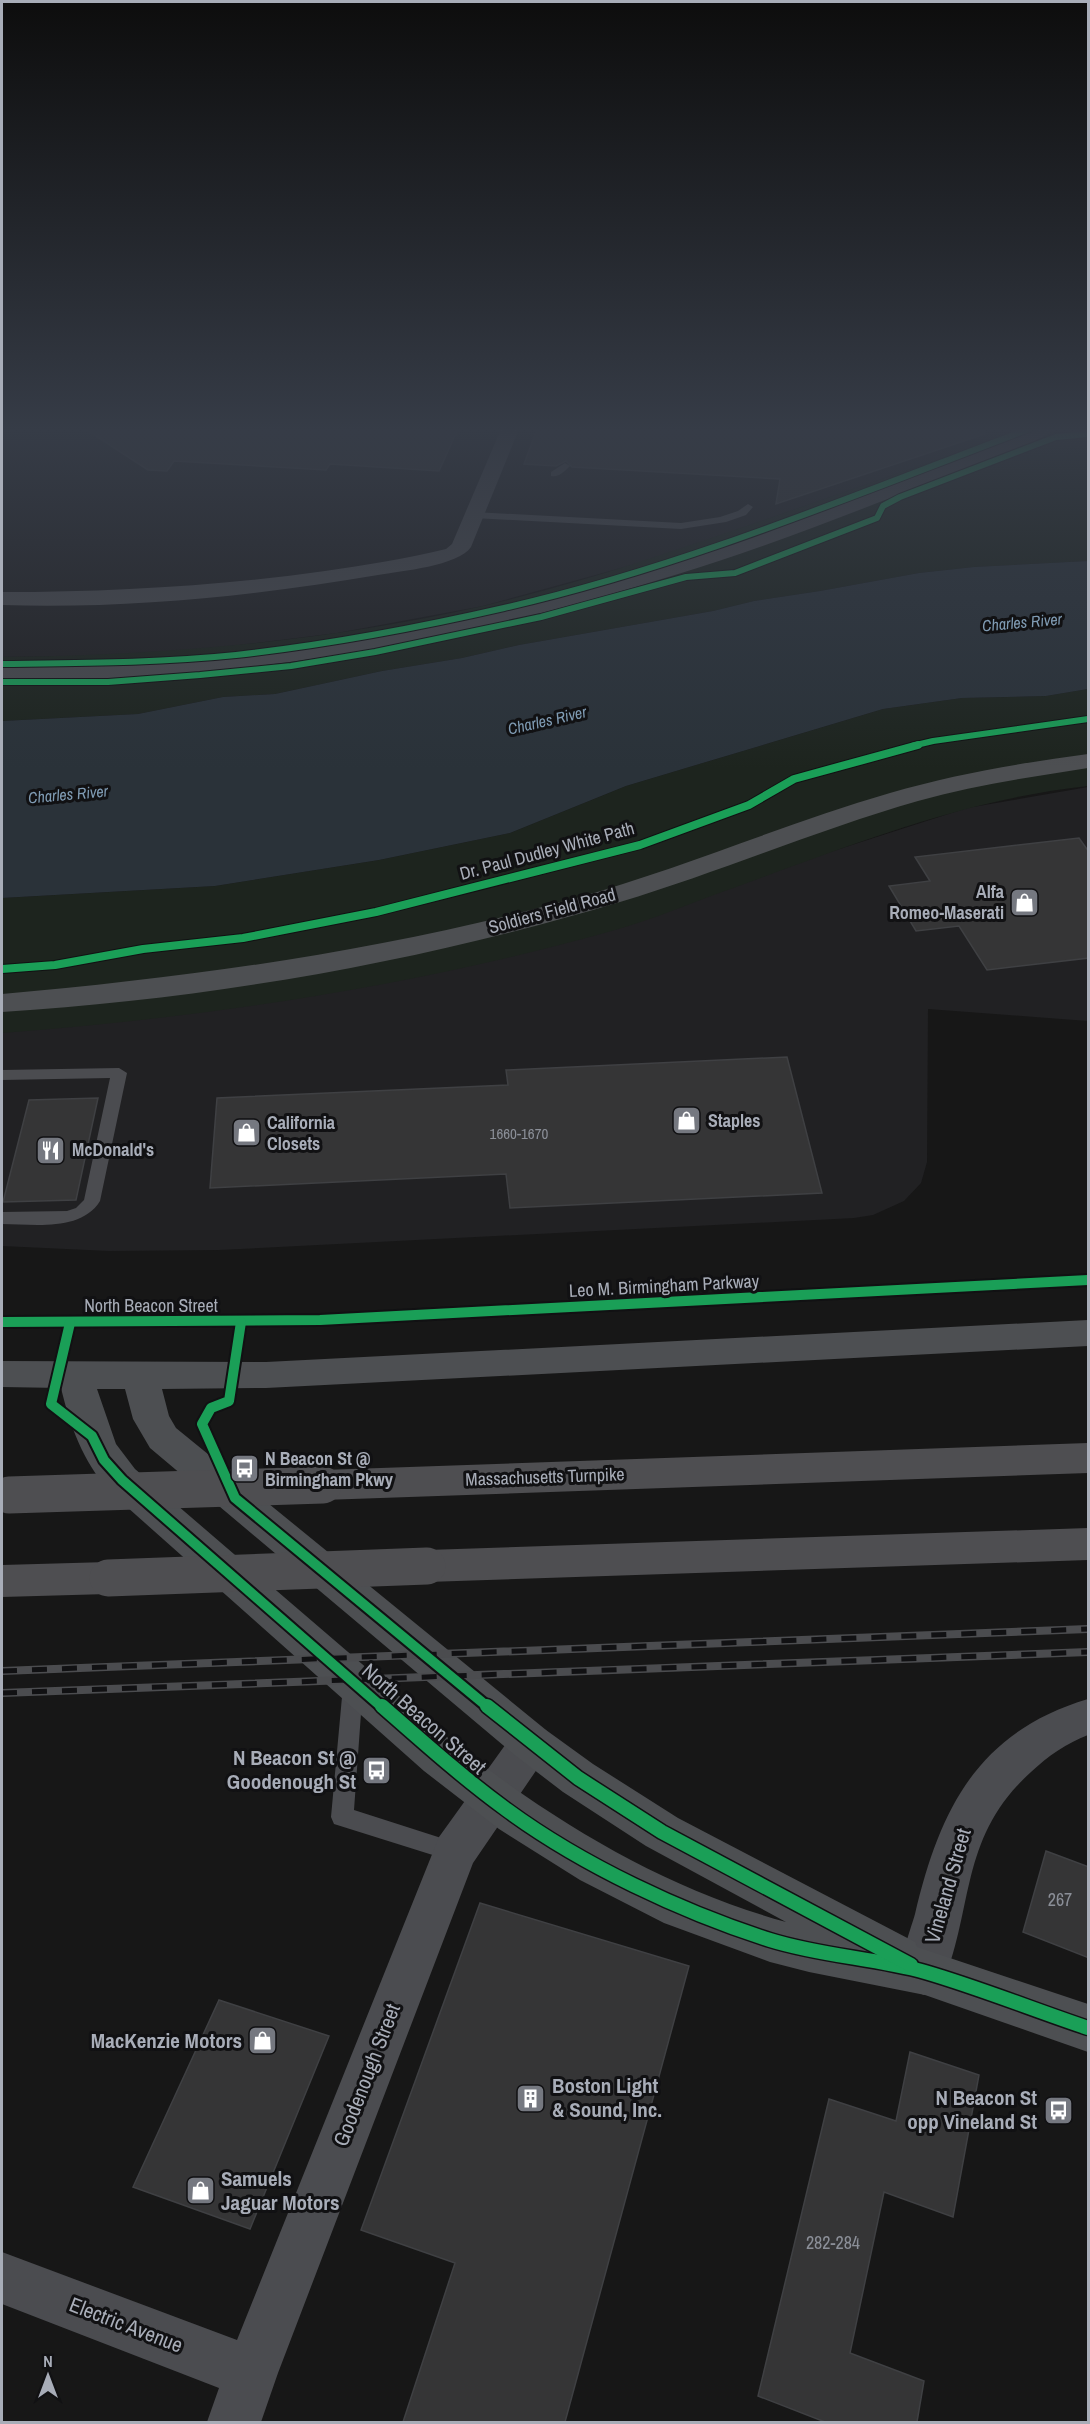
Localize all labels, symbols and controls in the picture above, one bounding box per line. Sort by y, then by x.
water label: Charles River [981,607,1064,636]
water label: Charles River [505,700,589,740]
water label: Charles River [27,779,110,808]
street label: Dr. Paul Dudley White Path [457,815,637,886]
place label: Alfa Romeo-Maserati [889,879,1005,925]
street label: Soldiers Field Road [486,882,618,939]
shop icon: Alfa Romeo-Maserati [1009,886,1041,918]
shop icon: Staples [671,1105,703,1137]
place label: Staples [708,1108,761,1133]
place label: California Closets [267,1110,336,1156]
shop icon: California Closets [230,1117,262,1149]
house number: 1660-1670 [490,1123,549,1144]
restaurant icon: McDonald's [35,1134,67,1166]
place label: McDonald's [72,1137,154,1162]
street label: Leo M. Birmingham Parkway [568,1268,760,1303]
street label: North Beacon Street [84,1293,218,1318]
place label: N Beacon St @ Birmingham Pkwy [265,1446,394,1492]
bus stop icon: N Beacon St @ Birmingham Pkwy [228,1453,260,1485]
street label: Massachusetts Turnpike [465,1461,625,1492]
street label: North Beacon Street [356,1656,493,1781]
place label: N Beacon St @ Goodenough St [227,1743,356,1796]
bus stop icon: N Beacon St @ Goodenough St [361,1754,393,1786]
street label: Vineland Street [917,1825,978,1947]
house number: 267 [1048,1887,1072,1912]
street label: Goodenough Street [326,1999,407,2150]
shop icon: MacKenzie Motors [247,2025,279,2057]
place label: MacKenzie Motors [91,2026,242,2055]
place label: Boston Light & Sound, Inc. [552,2071,662,2124]
building icon: Boston Light & Sound, Inc. [515,2082,547,2114]
place label: N Beacon St opp Vineland St [907,2083,1037,2136]
bus stop icon: N Beacon St opp Vineland St [1042,2094,1074,2126]
place label: Samuels Jaguar Motors [221,2164,340,2217]
shop icon: Samuels Jaguar Motors [184,2175,216,2207]
house number: 282-284 [806,2230,860,2255]
street label: Electric Avenue [65,2290,187,2359]
north arrow [18,2346,78,2406]
text: N [43,2350,53,2372]

